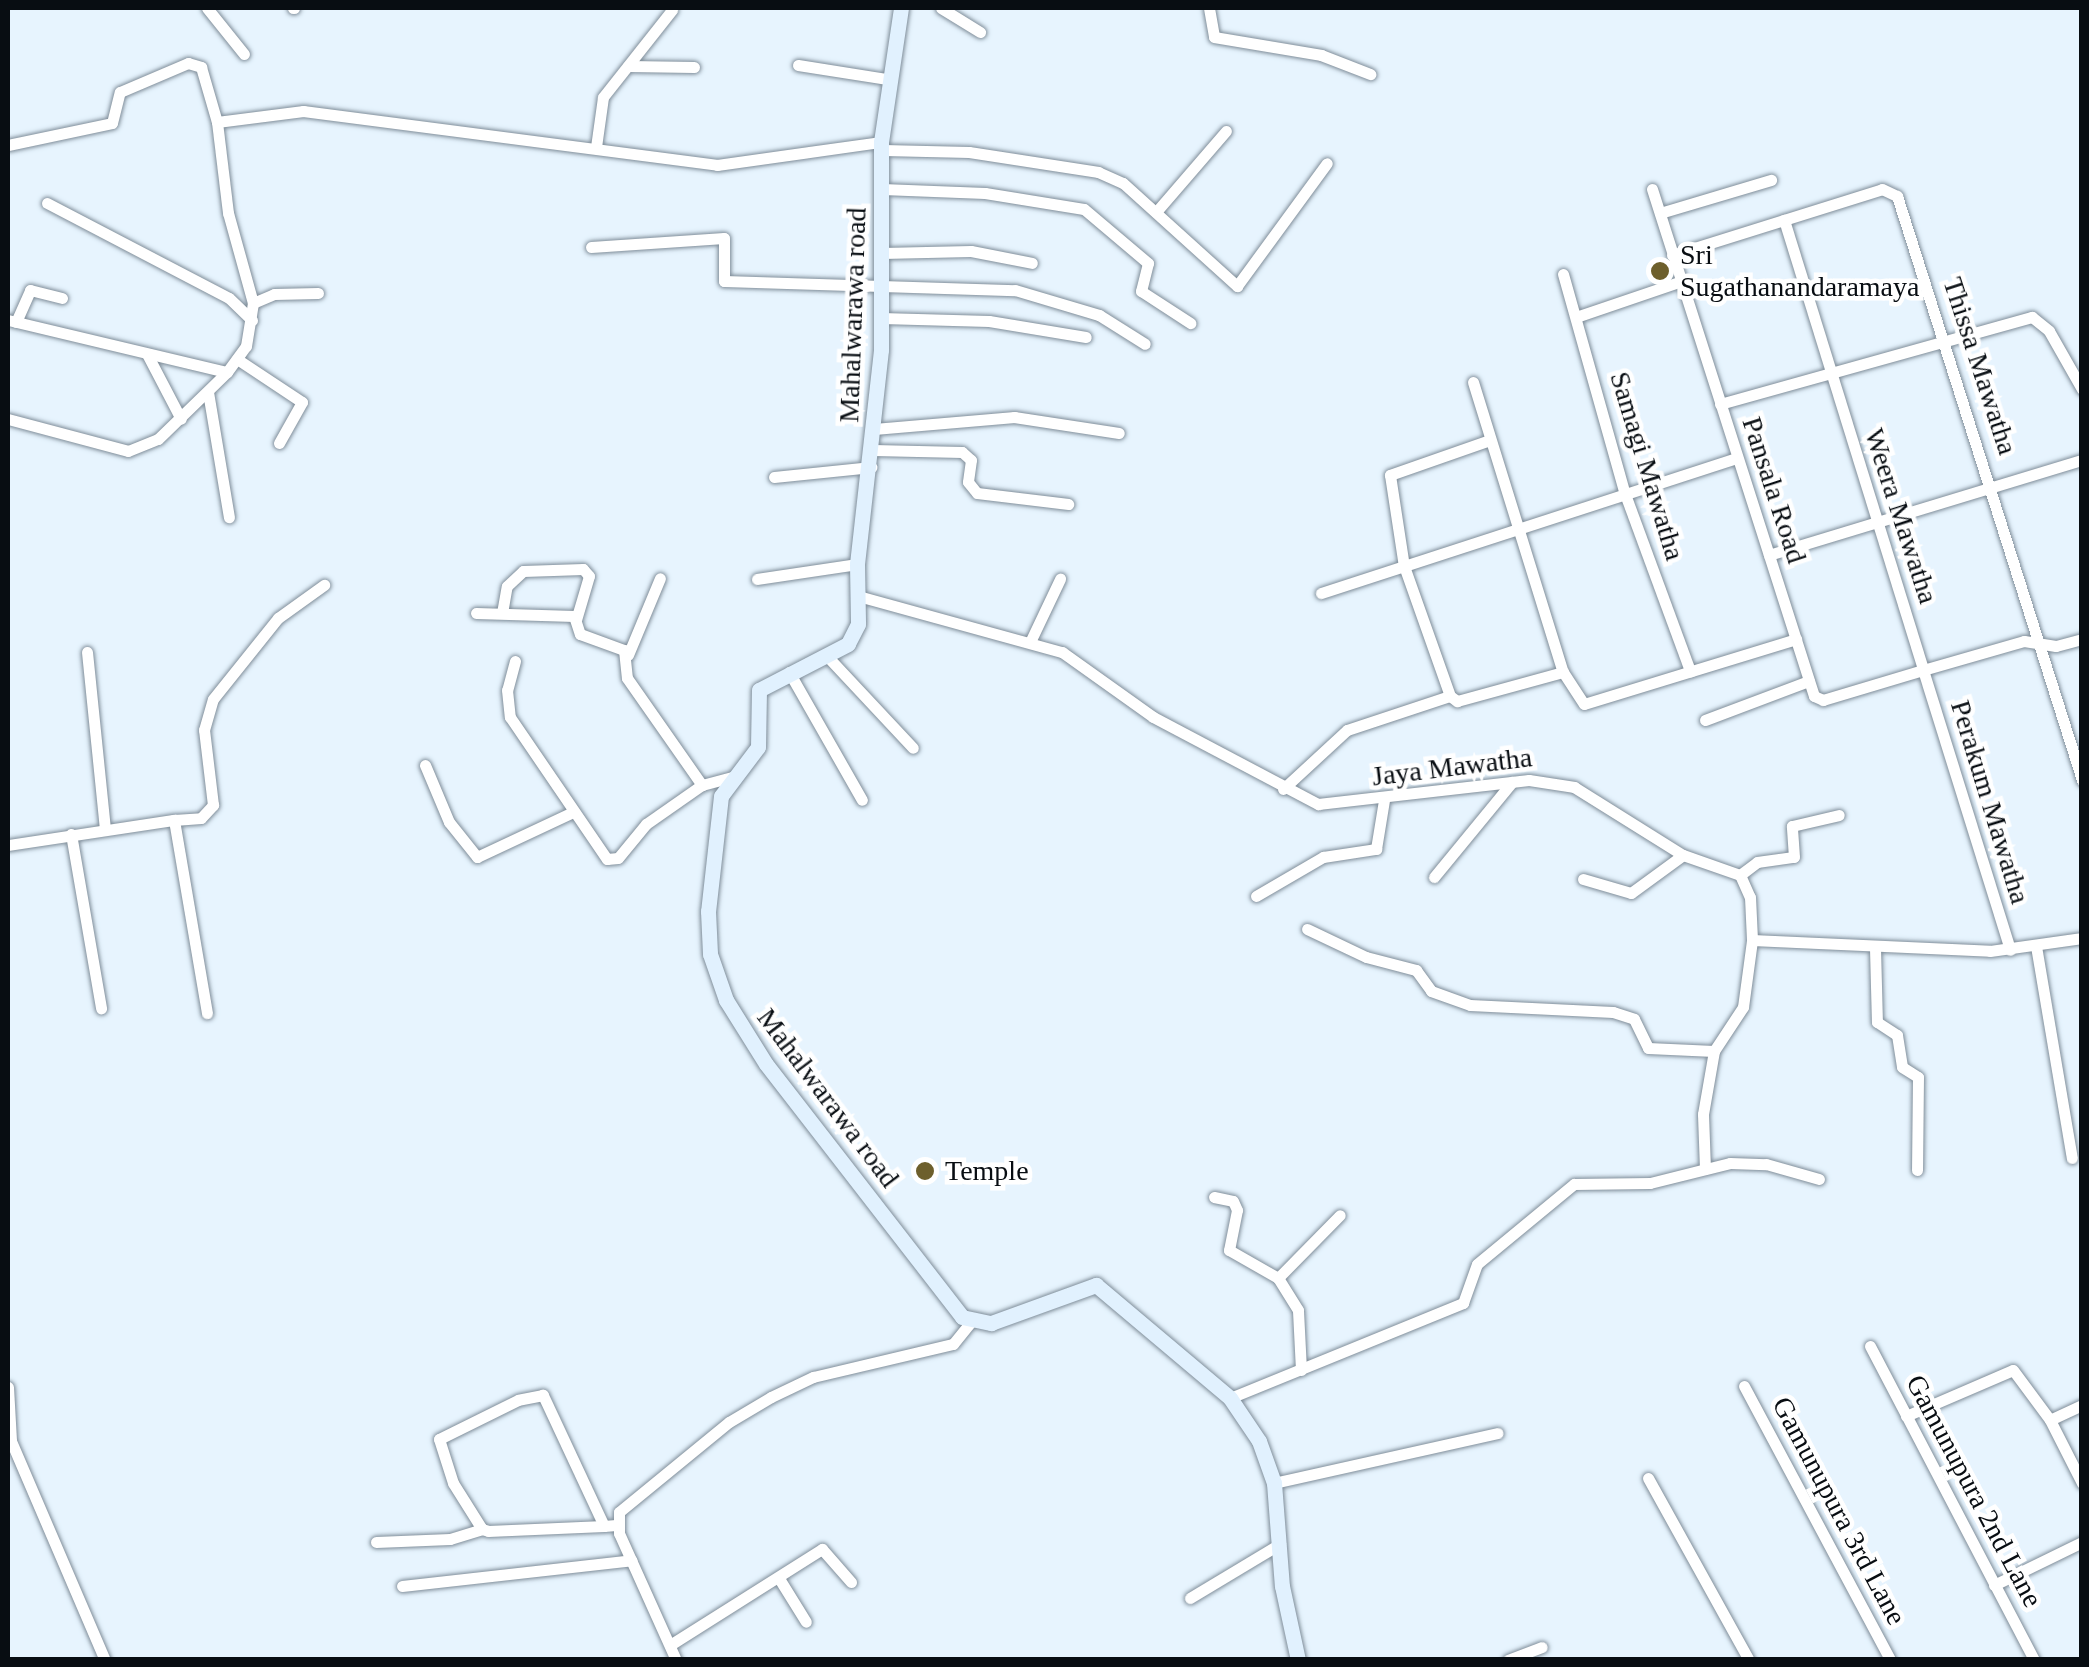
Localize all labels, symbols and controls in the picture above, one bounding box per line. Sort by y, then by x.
street label: Mahalwarawa road [832,207,874,423]
place label: Sri Sugathanandaramaya [1680,238,1919,304]
marker: Sri Sugathanandaramaya [1649,260,1671,282]
street label: Thissa Mawatha [1936,273,2024,459]
street label: Samagi Mawatha [1602,368,1692,564]
street label: Pansala Road [1735,413,1813,567]
street label: Weera Mawatha [1857,424,1945,608]
street label: Perakum Mawatha [1943,696,2037,908]
street label: Jaya Mawatha [1370,741,1534,793]
street label: Mahalwarawa road [750,1002,906,1194]
place label: Temple [945,1154,1029,1188]
marker: Temple [914,1160,936,1182]
street label: Gamunupura 2nd Lane [1899,1369,2049,1613]
street label: Gamunupura 3rd Lane [1765,1391,1913,1631]

